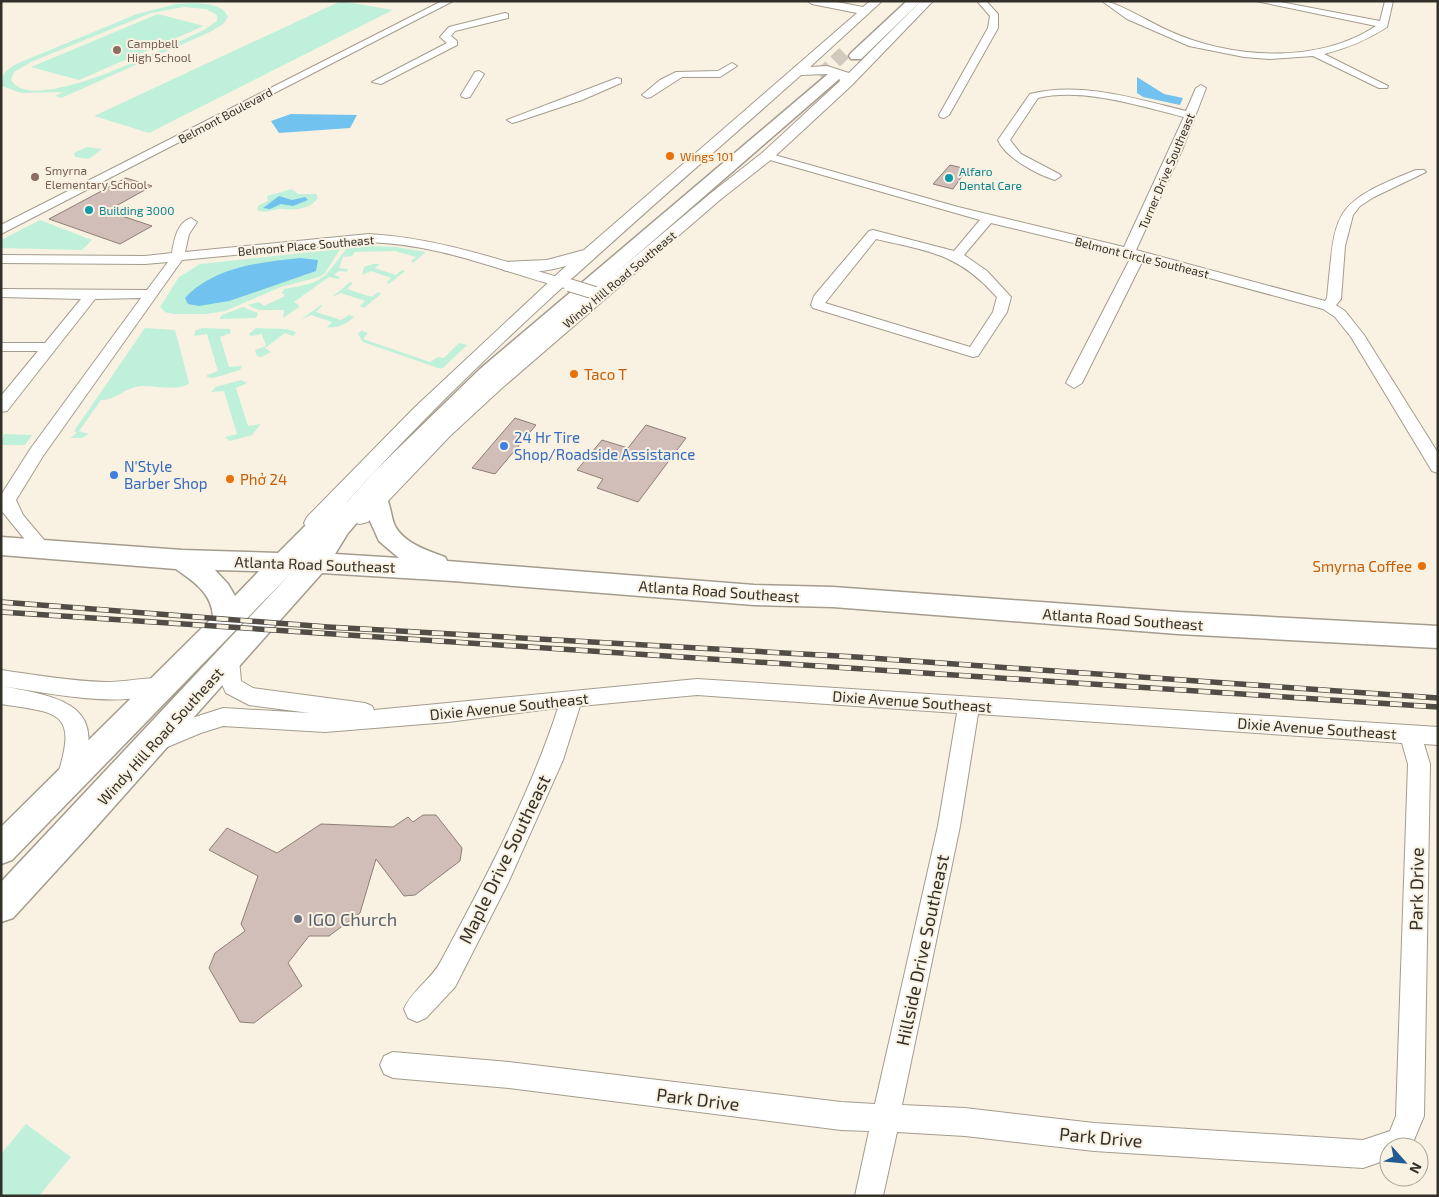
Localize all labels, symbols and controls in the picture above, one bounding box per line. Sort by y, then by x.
place label: Campbell High School [127,36,192,64]
marker: Campbell High School [111,44,123,56]
street label: Belmont Boulevard [176,84,274,146]
street label: Turner Drive Southeast [1135,110,1197,231]
place label: Wings 101 [680,149,734,163]
marker: Wings 101 [664,150,676,162]
place label: Smyrna Elementary School [45,163,148,191]
place label: Alfaro Dental Care [959,164,1022,192]
marker: Smyrna Elementary School [29,171,41,183]
marker: Alfaro Dental Care [943,172,955,184]
place label: Building 3000 [99,203,174,217]
marker: Building 3000 [83,204,95,216]
street label: Windy Hill Road Southeast [560,227,679,330]
street label: Belmont Place Southeast [237,232,375,258]
street label: Belmont Circle Southeast [1074,234,1211,281]
place label: Taco T [584,365,627,383]
marker: Taco T [568,368,580,380]
place label: 24 Hr Tire Shop/Roadside Assistance [514,428,695,463]
marker: 24 Hr Tire Shop/Roadside Assistance [498,440,510,452]
place label: N'Style Barber Shop [124,457,208,492]
marker: N'Style Barber Shop [108,469,120,481]
place label: Phở 24 [240,470,287,488]
marker: Phở 24 [224,473,236,485]
street label: Atlanta Road Southeast [234,552,396,576]
place label: Smyrna Coffee [1312,557,1412,575]
marker: Smyrna Coffee [1416,560,1428,572]
street label: Atlanta Road Southeast [638,576,800,606]
street label: Atlanta Road Southeast [1042,604,1204,634]
street label: Windy Hill Road Southeast [93,663,227,809]
street label: Dixie Avenue Southeast [832,686,992,716]
street label: Dixie Avenue Southeast [429,689,590,723]
street label: Dixie Avenue Southeast [1237,713,1397,743]
street label: Maple Drive Southeast [453,771,555,947]
street label: Park Drive [1404,847,1428,931]
street label: Hillside Drive Southeast [891,852,953,1048]
place label: IGO Church [308,908,397,930]
marker: IGO Church [292,913,304,925]
street label: Park Drive [655,1083,741,1115]
street label: Park Drive [1059,1122,1143,1152]
north arrow [1379,1137,1429,1187]
text: N [1406,1160,1426,1176]

